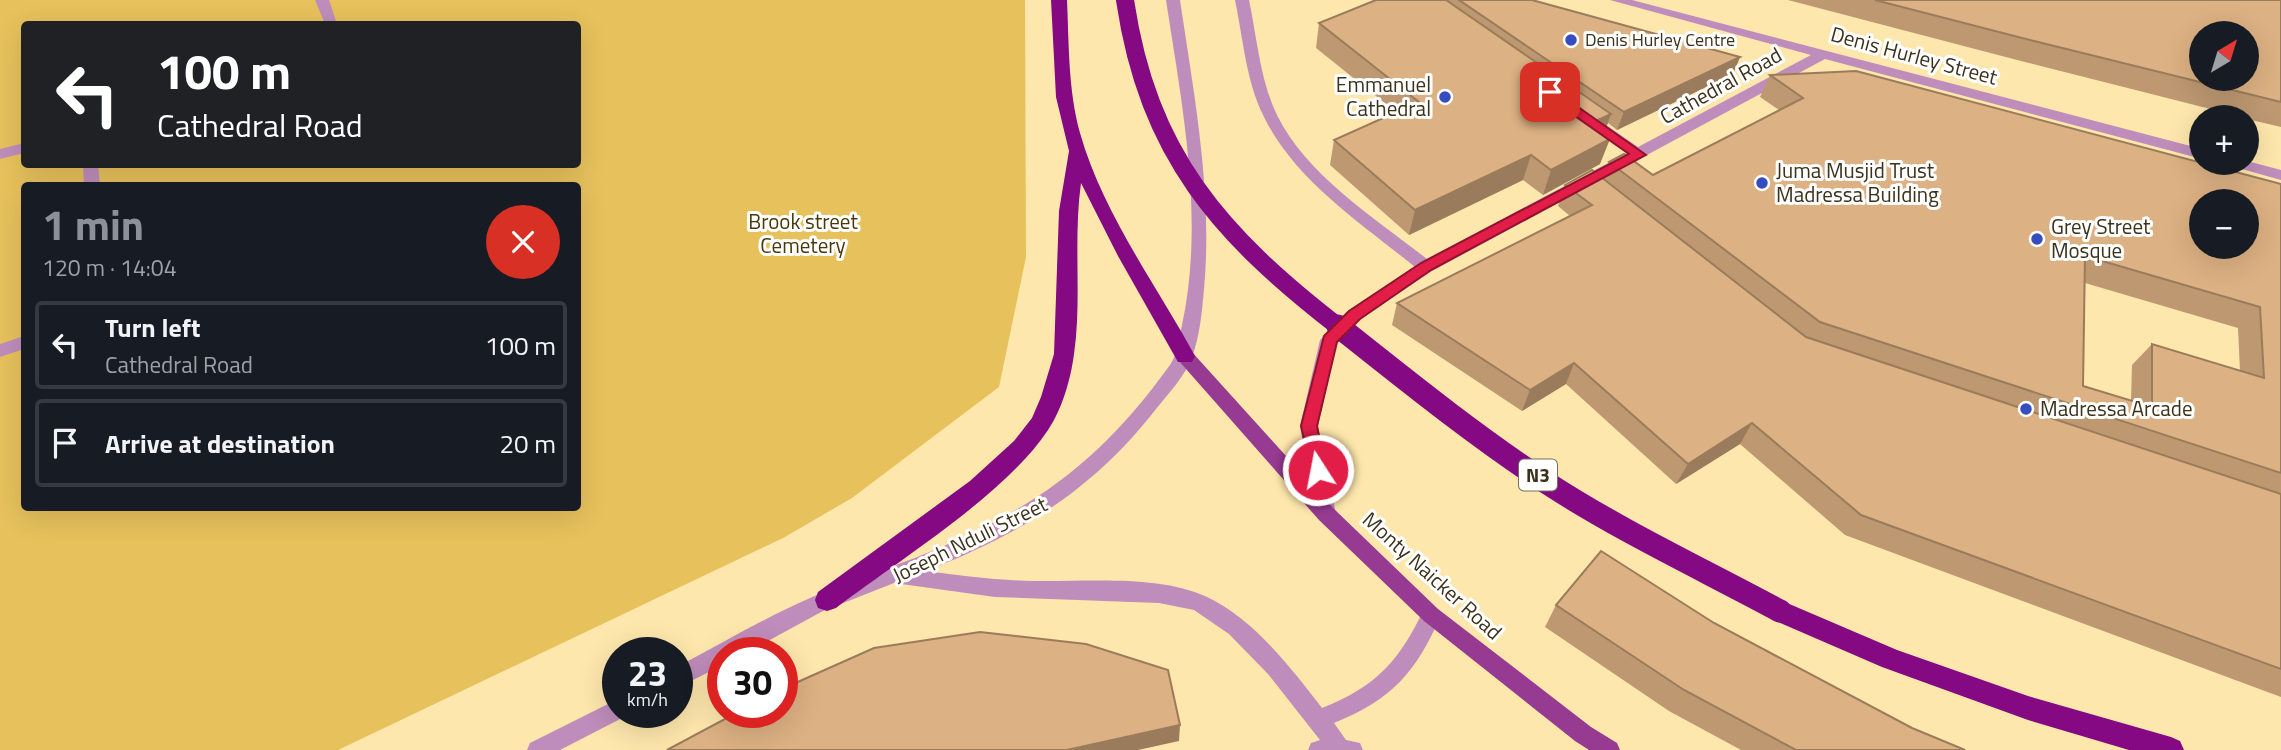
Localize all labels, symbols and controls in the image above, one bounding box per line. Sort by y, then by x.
street label: Denis Hurley Street [1827,17,2002,93]
north arrow [2189,21,2259,91]
map controls [2189,21,2259,259]
place label: Denis Hurley Centre [1585,26,1735,53]
marker: Denis Hurley Centre [1563,32,1579,48]
text: 100 m [157,33,291,108]
street label: Cathedral Road [1654,38,1787,132]
icon: left [42,49,133,140]
pin [1520,62,1580,122]
place label: Emmanuel Cathedral [1336,68,1431,124]
icon: arrive [1531,73,1569,111]
marker: Emmanuel Cathedral [1437,89,1453,105]
text: Cathedral Road [157,101,363,149]
button: + [2189,105,2259,175]
place label: Juma Musjid Trust Madressa Building [1776,154,1939,210]
marker: Juma Musjid Trust Madressa Building [1754,175,1770,191]
button: − [2189,189,2259,259]
text: 1 min [42,192,144,256]
button: close [486,205,560,279]
park label: Brook street Cemetery [748,205,858,261]
place label: Grey Street Mosque [2051,210,2151,266]
marker: Grey Street Mosque [2029,231,2045,247]
text: 120 m · 14:04 [42,250,177,285]
text: Turn left [105,308,200,347]
icon: left [46,326,84,364]
text: 100 m [485,326,556,365]
text: Cathedral Road [105,347,253,382]
place label: Madressa Arcade [2040,392,2193,424]
marker: Madressa Arcade [2018,401,2034,417]
icon: arrive [46,424,84,462]
text: Arrive at destination [105,424,335,463]
text: 20 m [499,424,556,463]
position arrow [1281,433,1355,507]
road number: N3 [1519,460,1557,490]
street label: Joseph Nduli Street [887,487,1053,591]
street label: Monty Naicker Road [1356,504,1510,647]
speed limit sign: 30 [707,637,798,728]
text: 23 [628,646,667,700]
text: km/h [627,686,668,713]

